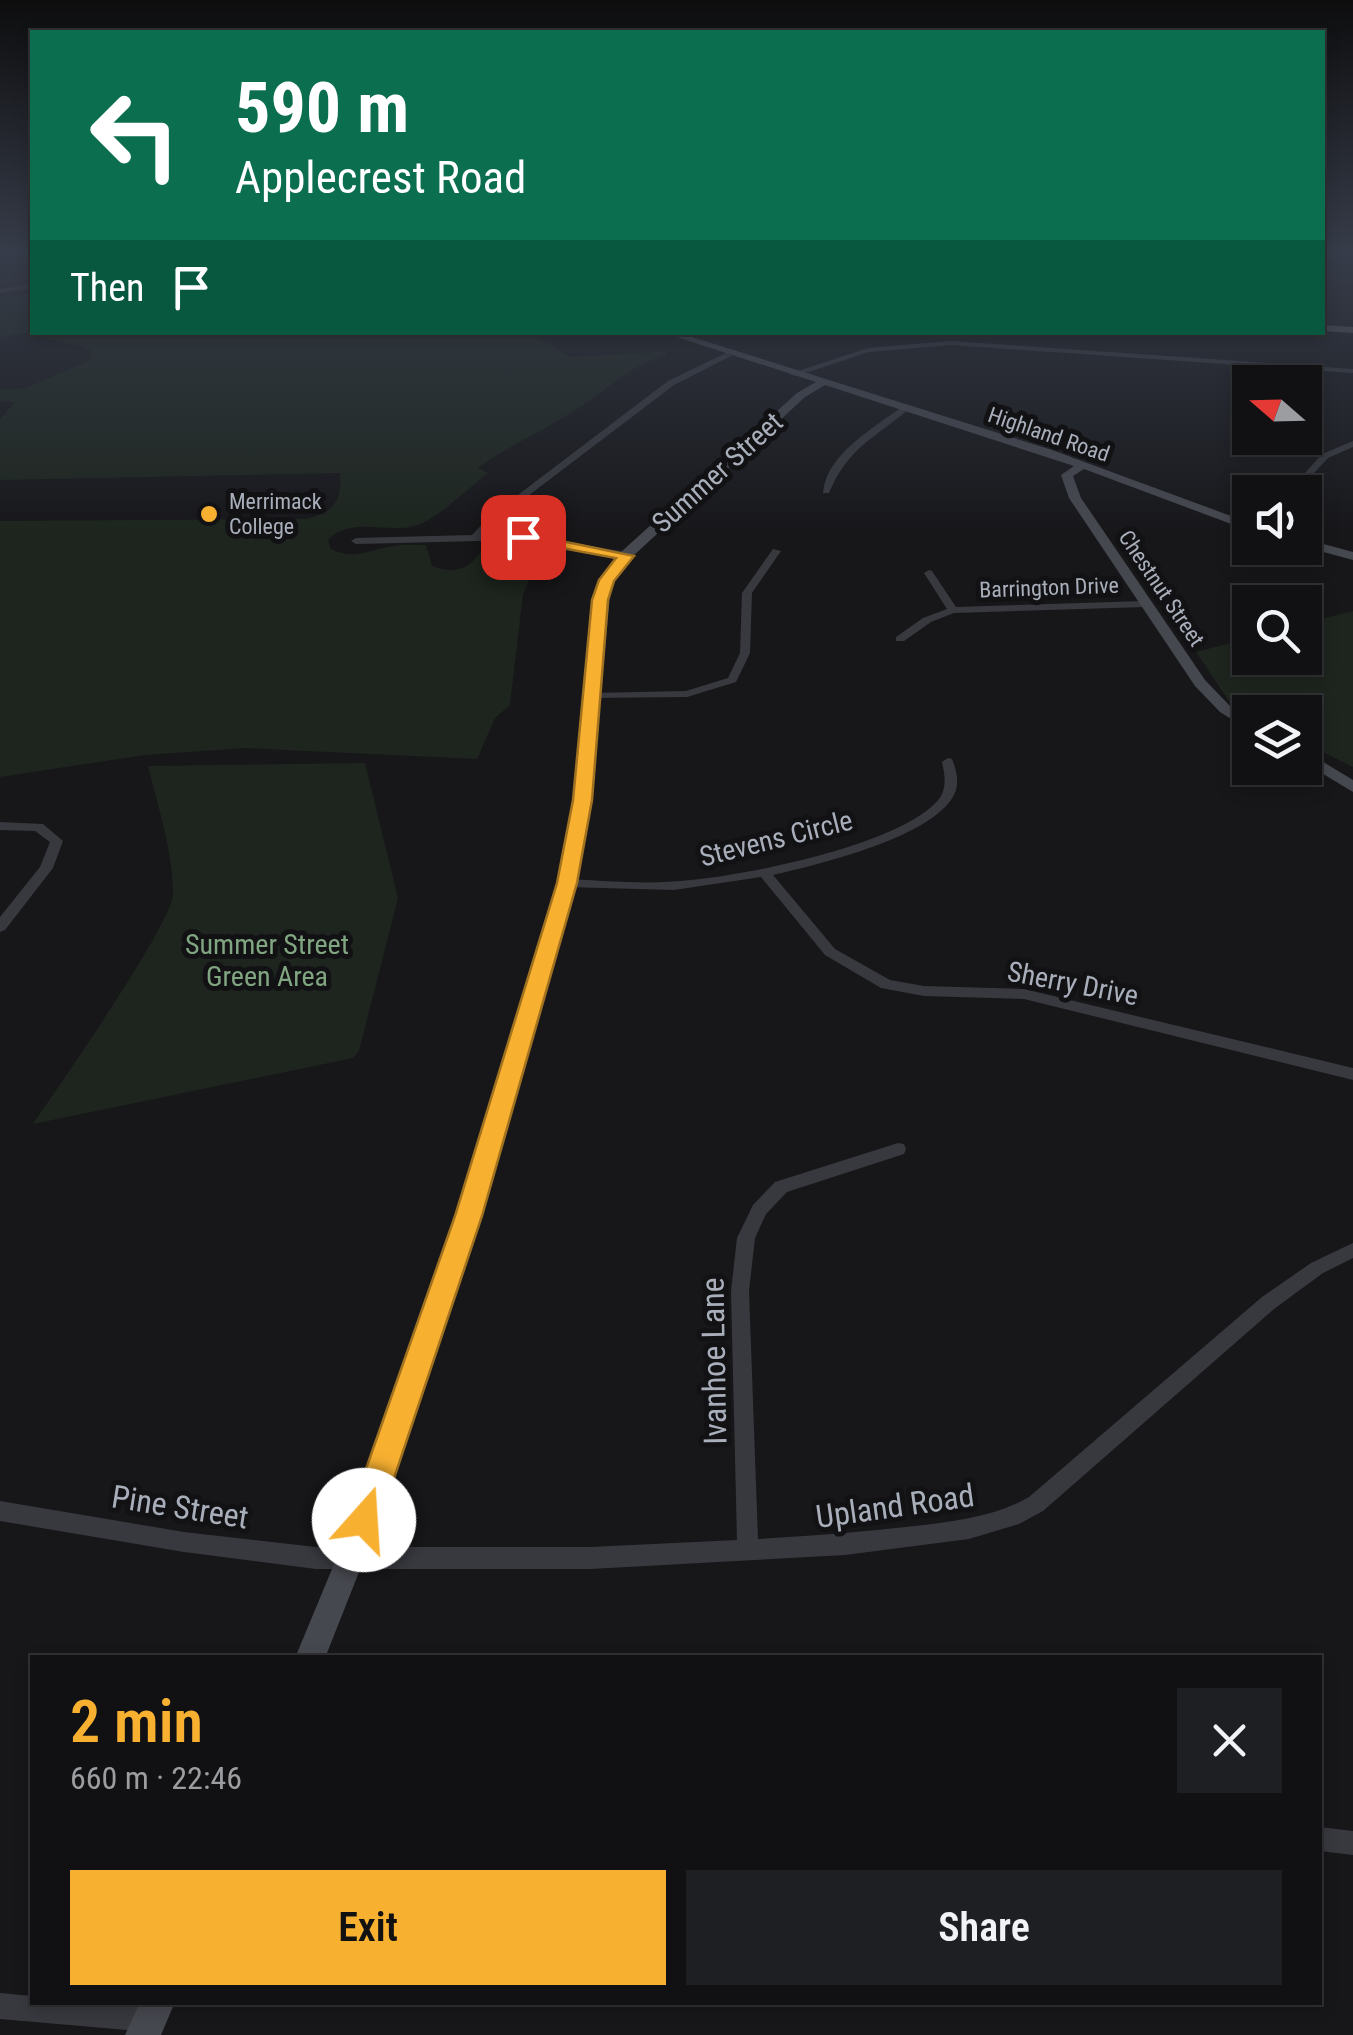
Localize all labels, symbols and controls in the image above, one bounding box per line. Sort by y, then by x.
text: 590 m [235,67,409,149]
icon: left [70,70,200,200]
text: Applecrest Road [235,151,526,204]
icon: arrive [164,260,219,315]
text: Then [70,266,144,310]
north arrow [1232,365,1322,455]
map controls [1232,365,1322,785]
street label: Highland Road [985,402,1113,467]
street label: Summer Street [645,405,789,539]
button: sound [1232,475,1322,565]
place label: Merrimack College [229,489,322,539]
pin [481,495,566,580]
marker: Merrimack College [198,503,220,525]
icon: arrive [496,510,551,565]
street label: Chestnut Street [1114,526,1210,651]
street label: Barrington Drive [979,573,1119,602]
button: search [1232,585,1322,675]
button: layers [1232,695,1322,785]
street label: Stevens Circle [696,804,856,873]
park label: Summer Street Green Area [185,928,349,993]
street label: Sherry Drive [1005,955,1141,1012]
street label: Ivanhoe Lane [694,1277,734,1445]
position arrow [312,1468,416,1572]
street label: Upland Road [813,1476,977,1536]
street label: Pine Street [109,1477,251,1537]
text: 2 min [70,1686,203,1757]
button: close [1177,1688,1282,1793]
text: 660 m · 22:46 [70,1759,242,1797]
button: Exit [70,1870,666,1985]
button: Share [686,1870,1282,1985]

